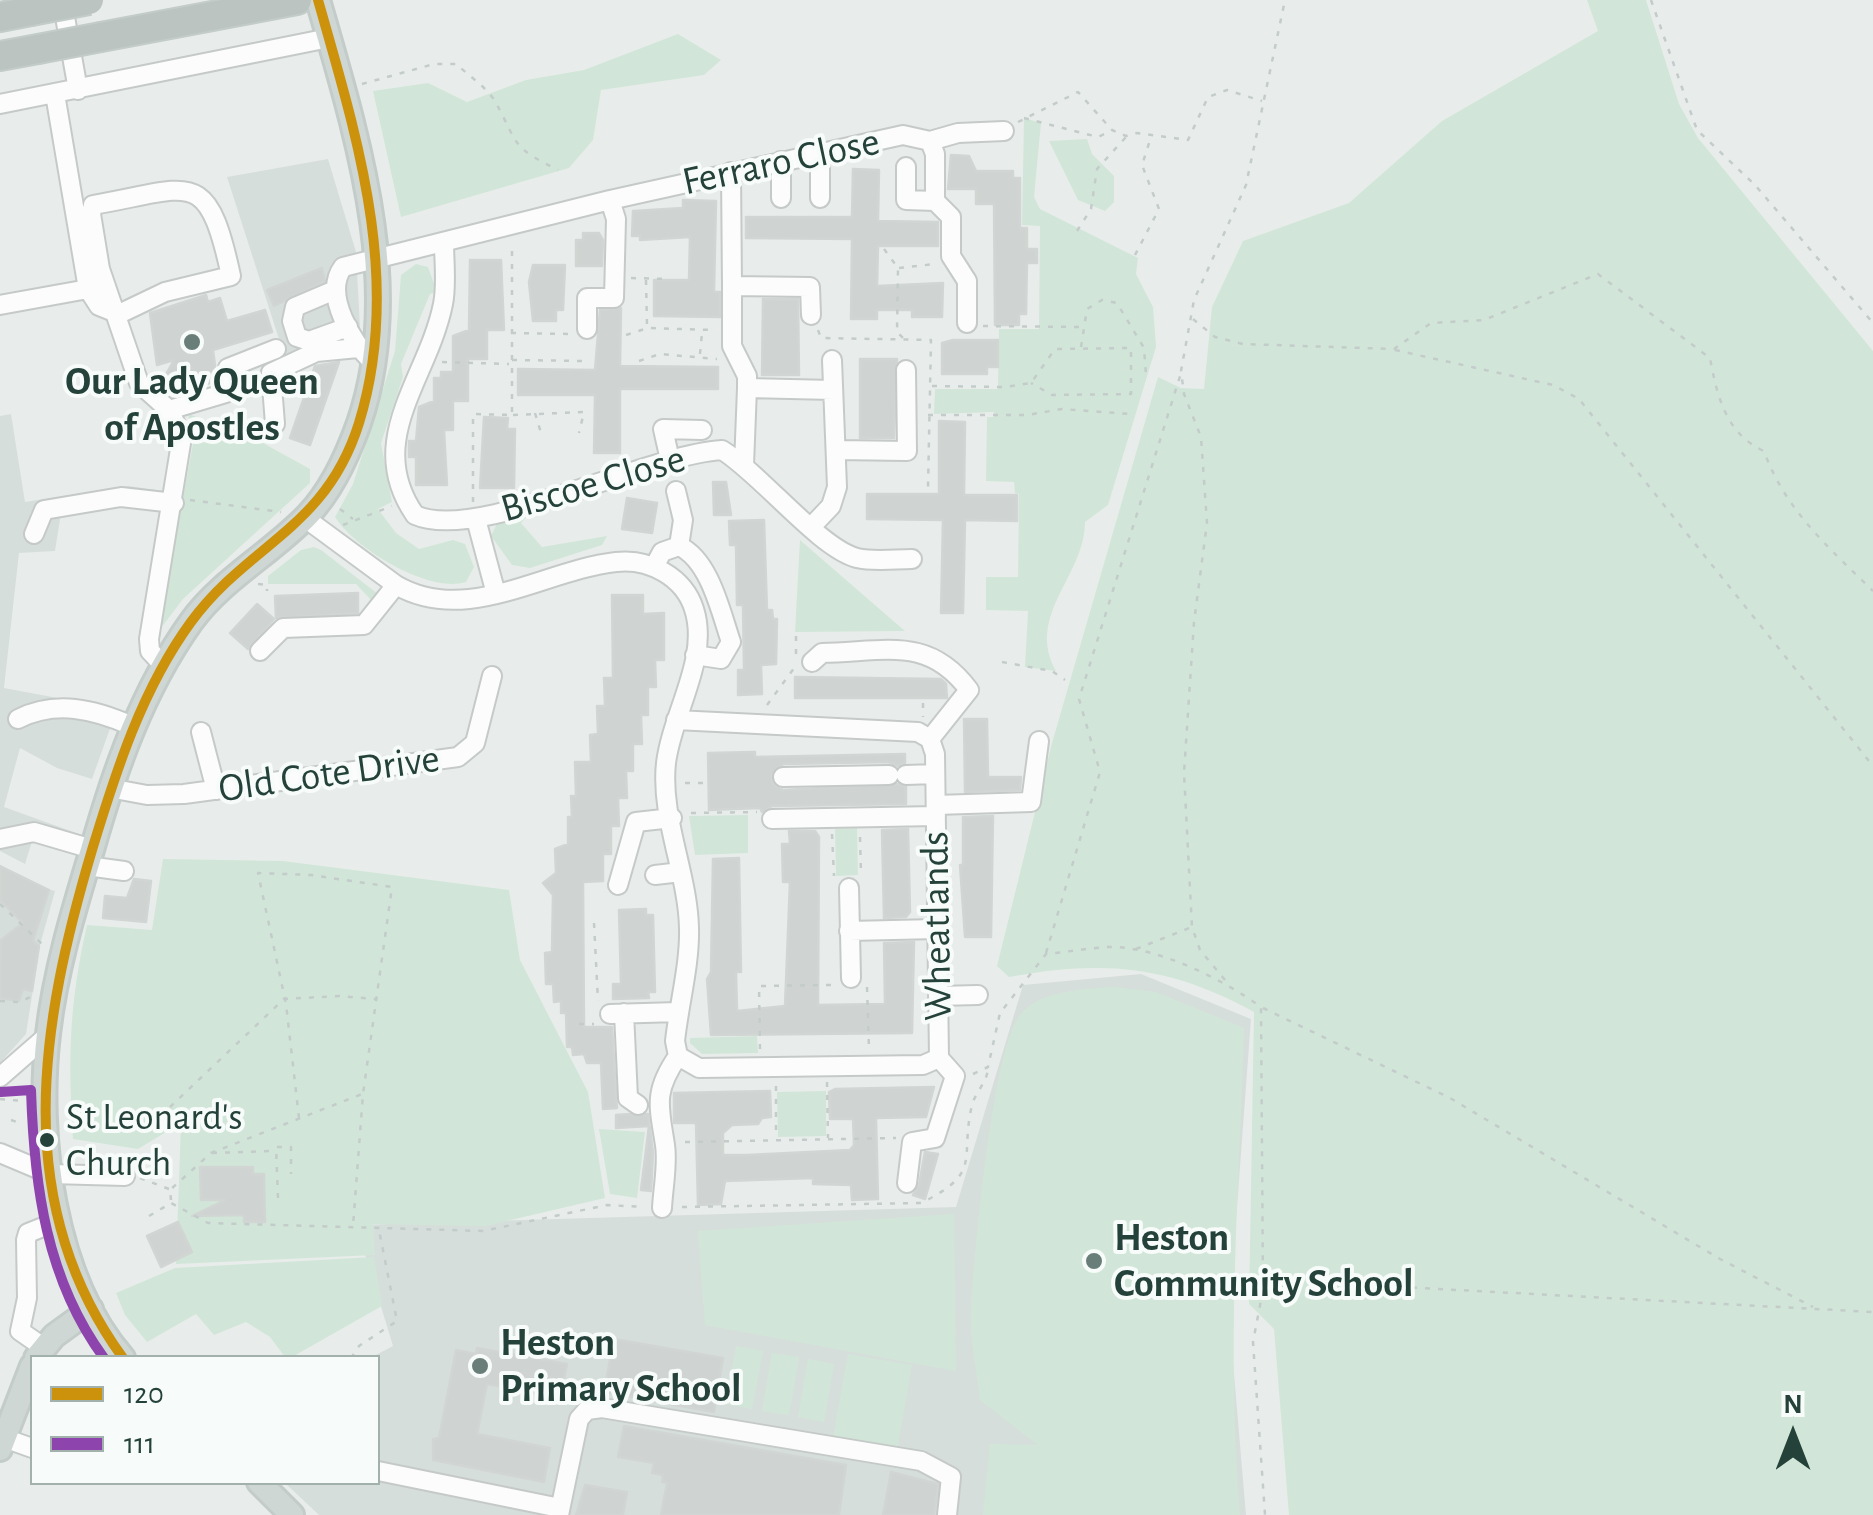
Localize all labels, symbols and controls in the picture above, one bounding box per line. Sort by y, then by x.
street label: Ferraro Close [678,118,884,206]
marker: Our Lady Queen of Apostles [181,331,203,353]
place label: Our Lady Queen of Apostles [65,358,319,452]
street label: Biscoe Close [495,435,691,533]
street label: Old Cote Drive [215,735,443,813]
street label: Wheatlands [911,831,963,1021]
place label: St Leonard's Church [66,1095,242,1184]
marker: St Leonard's Church [37,1130,57,1150]
place label: Heston Community School [1114,1214,1413,1308]
marker: Heston Community School [1083,1250,1105,1272]
place label: Heston Primary School [500,1319,741,1413]
legend [30,1355,380,1485]
marker: Heston Primary School [469,1355,491,1377]
text: 120 [124,1379,164,1409]
north arrow [1743,1385,1843,1485]
text: N [1783,1391,1803,1419]
text: 111 [124,1429,155,1459]

